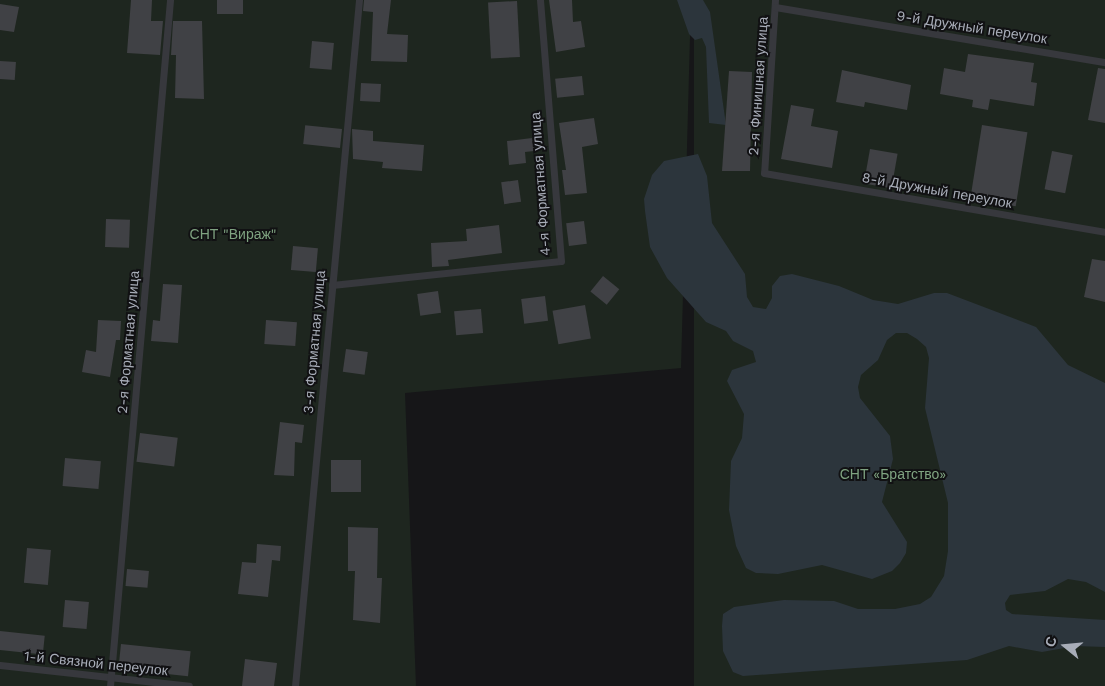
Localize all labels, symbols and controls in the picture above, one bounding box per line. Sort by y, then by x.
street label: 9-й Дружный переулок [896,7,1048,47]
street label: 2-я Финишная улица [745,16,771,156]
street label: 4-я Форматная улица [527,112,553,256]
street label: 8-й Дружный переулок [861,169,1013,211]
park label: СНТ "Вираж" [190,226,276,242]
street label: 2-я Форматная улица [113,270,143,414]
street label: 3-я Форматная улица [299,270,329,414]
park label: СНТ «Братство» [840,466,946,482]
north arrow [1040,621,1090,671]
text: С [1042,634,1060,649]
street label: 1-й Связной переулок [23,647,169,679]

